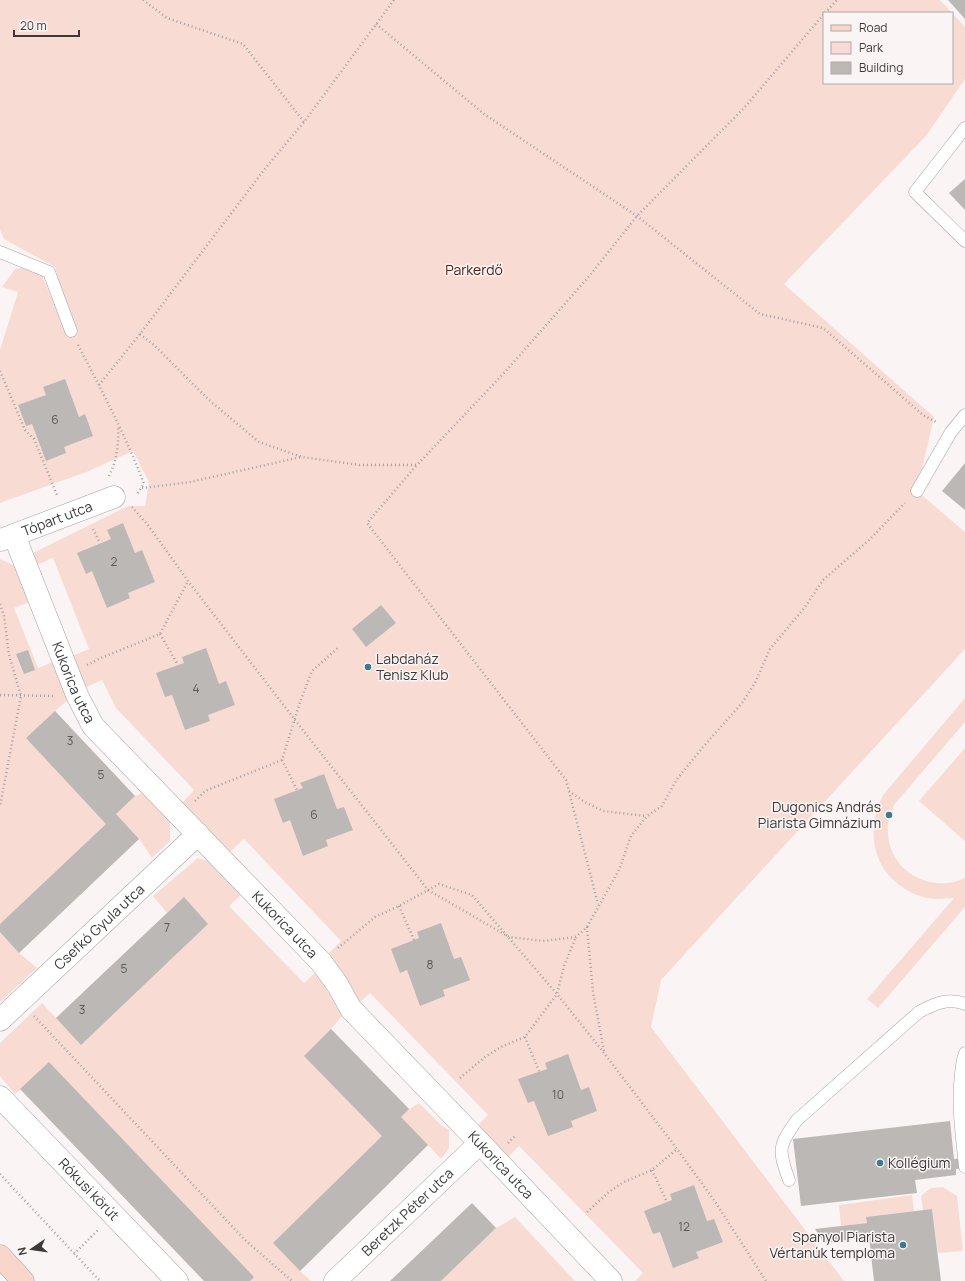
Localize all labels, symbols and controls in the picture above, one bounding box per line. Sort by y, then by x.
scale bar [14,12,79,38]
legend [823,12,953,84]
text: 20 m [20,17,47,34]
text: Road [859,19,887,36]
text: Park [859,39,884,56]
text: Building [859,59,903,76]
park label: Parkerdő [445,260,503,279]
house number: 6 [51,411,59,428]
street label: Tópart utca [19,496,95,540]
house number: 2 [111,553,118,570]
street label: Kukorica utca [48,639,100,726]
place label: Labdaház Tenisz Klub [376,649,449,684]
marker: Labdaház Tenisz Klub [363,662,373,672]
house number: 4 [192,680,200,697]
house number: 3 [67,732,73,749]
house number: 5 [98,766,105,783]
place label: Dugonics András Piarista Gimnázium [758,797,881,832]
house number: 6 [310,806,318,823]
marker: Dugonics András Piarista Gimnázium [884,810,894,820]
street label: Csefkó Gyula utca [49,879,148,974]
street label: Kukorica utca [248,886,322,962]
house number: 7 [164,919,170,936]
house number: 8 [427,956,434,973]
house number: 5 [121,960,128,977]
house number: 3 [79,1001,85,1018]
house number: 10 [552,1086,564,1103]
street label: Kukorica utca [464,1126,538,1203]
place label: Kollégium [888,1153,951,1172]
street label: Rókusi körút [55,1154,124,1225]
marker: Kollégium [875,1158,885,1168]
street label: Beretzk Péter utca [357,1163,457,1260]
house number: 12 [678,1218,690,1235]
place label: Spanyol Piarista Vértanúk temploma [770,1227,895,1262]
north arrow [12,1229,52,1269]
marker: Spanyol Piarista Vértanúk temploma [898,1240,908,1250]
text: N [14,1246,30,1257]

